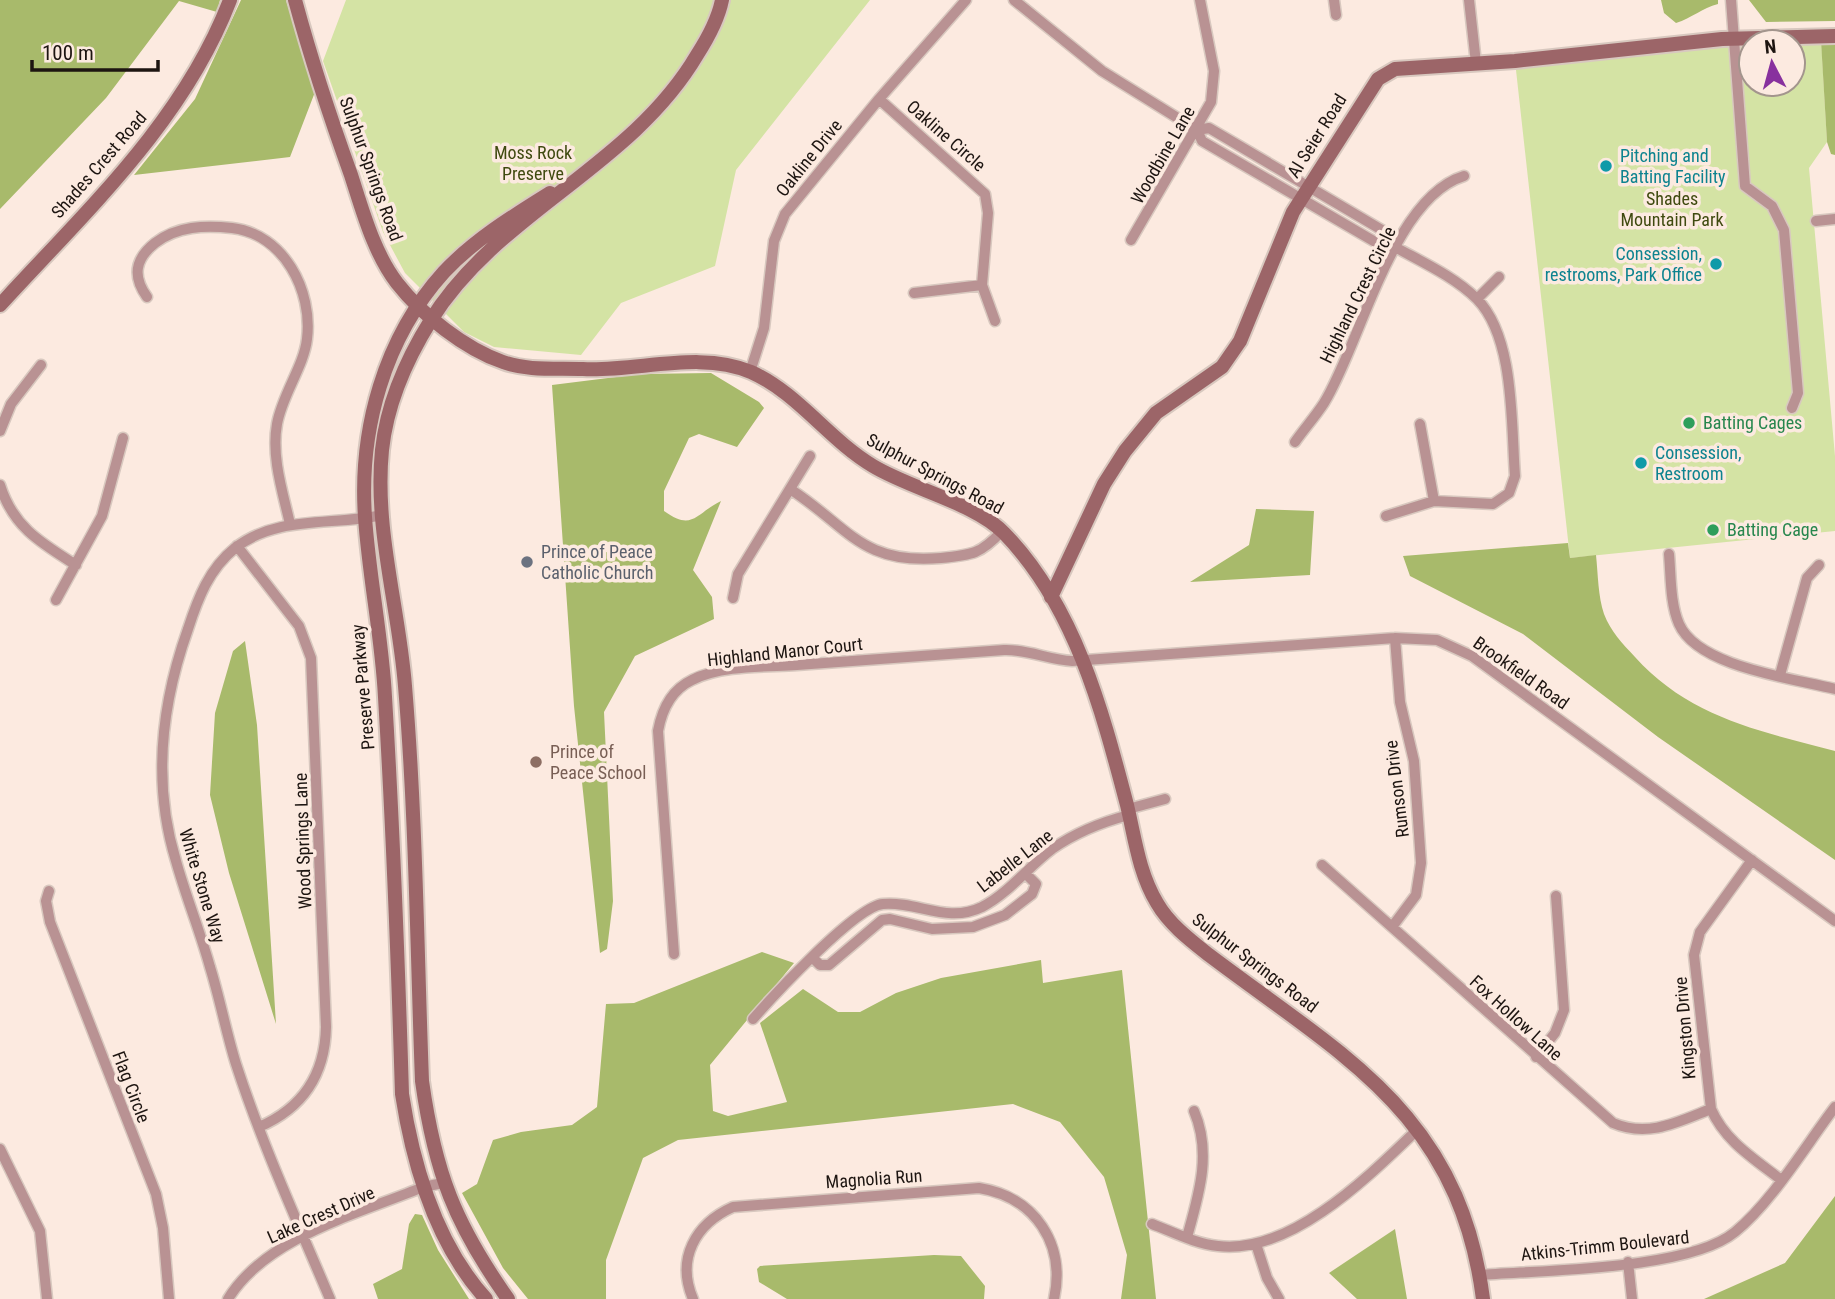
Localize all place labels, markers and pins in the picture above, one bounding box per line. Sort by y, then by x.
place label: Pitching and Batting Facility [1620,145,1726,187]
marker: Pitching and Batting Facility [1598,158,1614,174]
place label: Consession, restrooms, Park Office [1545,243,1702,285]
marker: Consession, restrooms, Park Office [1708,256,1724,272]
place label: Batting Cages [1703,412,1802,433]
marker: Batting Cages [1681,415,1697,431]
place label: Consession, Restroom [1655,442,1741,484]
marker: Consession, Restroom [1633,455,1649,471]
place label: Batting Cage [1727,519,1818,540]
marker: Batting Cage [1705,522,1721,538]
place label: Prince of Peace Catholic Church [541,541,654,583]
marker: Prince of Peace Catholic Church [519,554,535,570]
place label: Prince of Peace School [550,741,646,783]
marker: Prince of Peace School [528,754,544,770]

